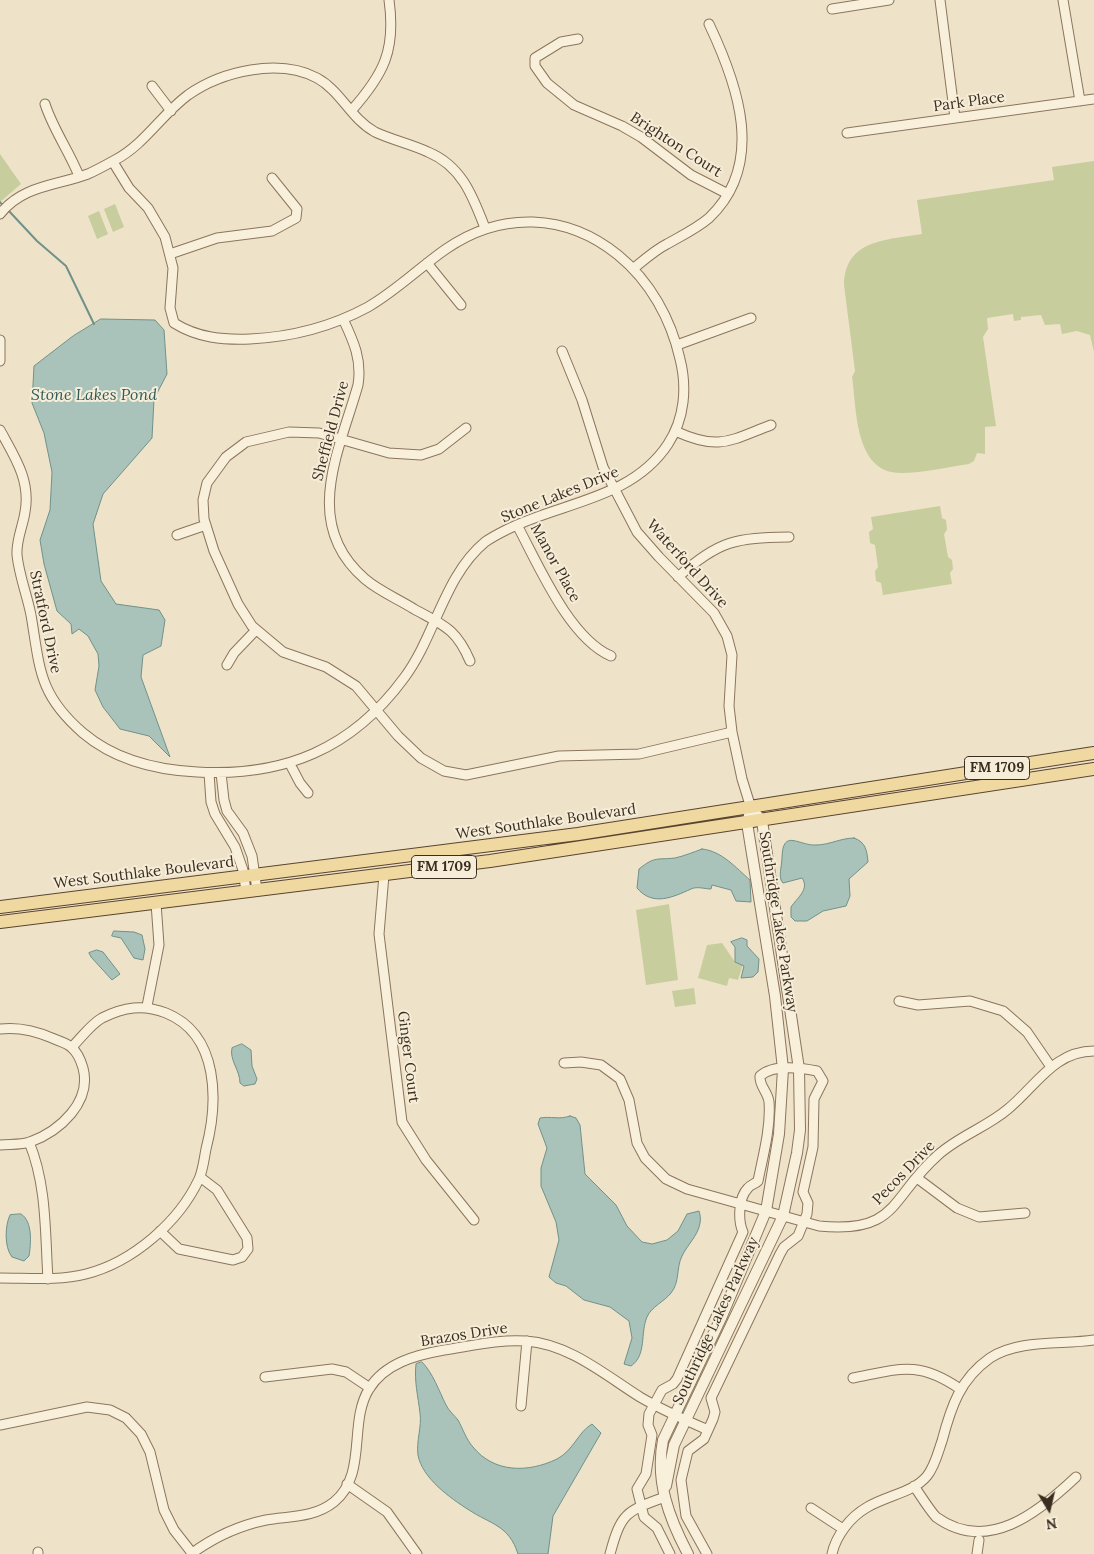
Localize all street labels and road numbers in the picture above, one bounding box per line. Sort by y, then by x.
street label: Park Place [932,88,1006,116]
street label: Brighton Court [627,109,725,181]
street label: Sheffield Drive [309,379,353,483]
street label: Stone Lakes Drive [498,463,622,527]
street label: Waterford Drive [643,516,731,612]
street label: Manor Place [526,521,584,605]
street label: Stratford Drive [25,569,65,675]
road number: FM 1709 [964,756,1030,780]
street label: West Southlake Boulevard [455,800,637,844]
street label: Southridge Lakes Parkway [755,830,801,1014]
street label: West Southlake Boulevard [53,853,235,893]
road number: FM 1709 [412,856,476,879]
street label: Ginger Court [393,1010,423,1104]
street label: Pecos Drive [869,1137,939,1209]
street label: Southridge Lakes Parkway [669,1234,763,1408]
street label: Brazos Drive [419,1319,509,1351]

